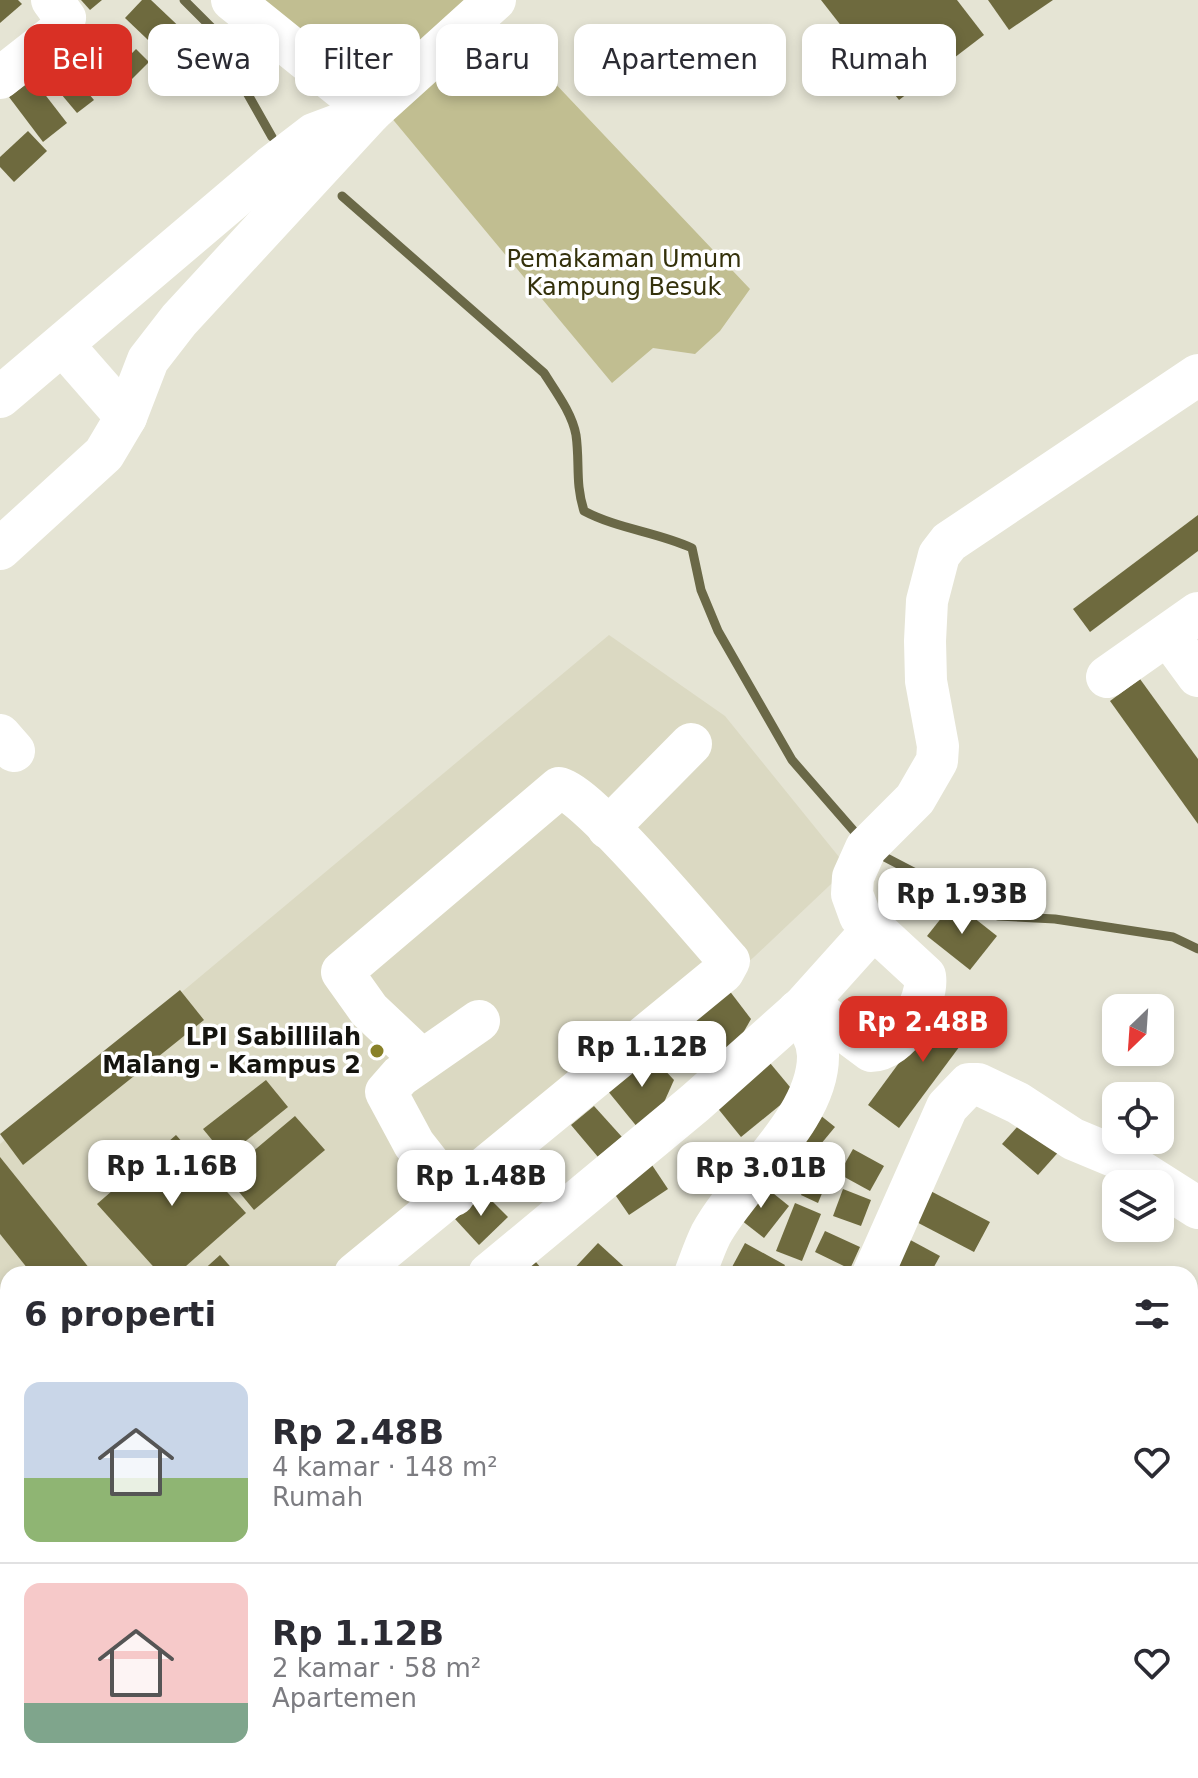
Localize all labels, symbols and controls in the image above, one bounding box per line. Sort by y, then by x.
chip: Beli [24,24,132,96]
chip: Sewa [148,24,279,96]
chip: Filter [295,24,420,96]
chip: Baru [436,24,558,96]
chip: Apartemen [574,24,786,96]
chip: Rumah [802,24,956,96]
park label: Pemakaman Umum Kampung Besuk [506,245,742,301]
pin: Rp 1.93B [879,868,1045,936]
text: Rp 1.93B [896,879,1028,909]
north arrow [1102,994,1174,1066]
map controls [1102,994,1174,1242]
pin: Rp 2.48B [840,996,1006,1064]
text: Rp 2.48B [857,1007,989,1037]
pin: Rp 1.12B [559,1021,725,1089]
place label: LPI Sabillilah Malang - Kampus 2 [102,1023,361,1079]
text: Rp 1.12B [576,1032,708,1062]
marker: LPI Sabillilah Malang - Kampus 2 [368,1042,386,1060]
button: locate [1102,1082,1174,1154]
pin: Rp 1.16B [89,1140,255,1208]
pin: Rp 3.01B [678,1142,844,1210]
pin: Rp 1.48B [398,1150,564,1218]
text: Rp 1.16B [106,1151,238,1181]
text: Rp 3.01B [695,1153,827,1183]
text: Rp 1.48B [415,1161,547,1191]
button: layers [1102,1170,1174,1242]
icon: filters [1130,1292,1174,1336]
text: 6 properti [24,1294,216,1334]
text: Rp 2.48B [272,1412,444,1452]
icon: home [88,1414,184,1510]
icon: heart [1130,1440,1174,1484]
text: 4 kamar · 148 m² [272,1452,498,1482]
text: Rumah [272,1482,363,1512]
text: Rp 1.12B [272,1613,444,1653]
icon: home [88,1615,184,1711]
icon: heart [1130,1641,1174,1685]
text: 2 kamar · 58 m² [272,1653,481,1683]
text: Apartemen [272,1683,417,1713]

